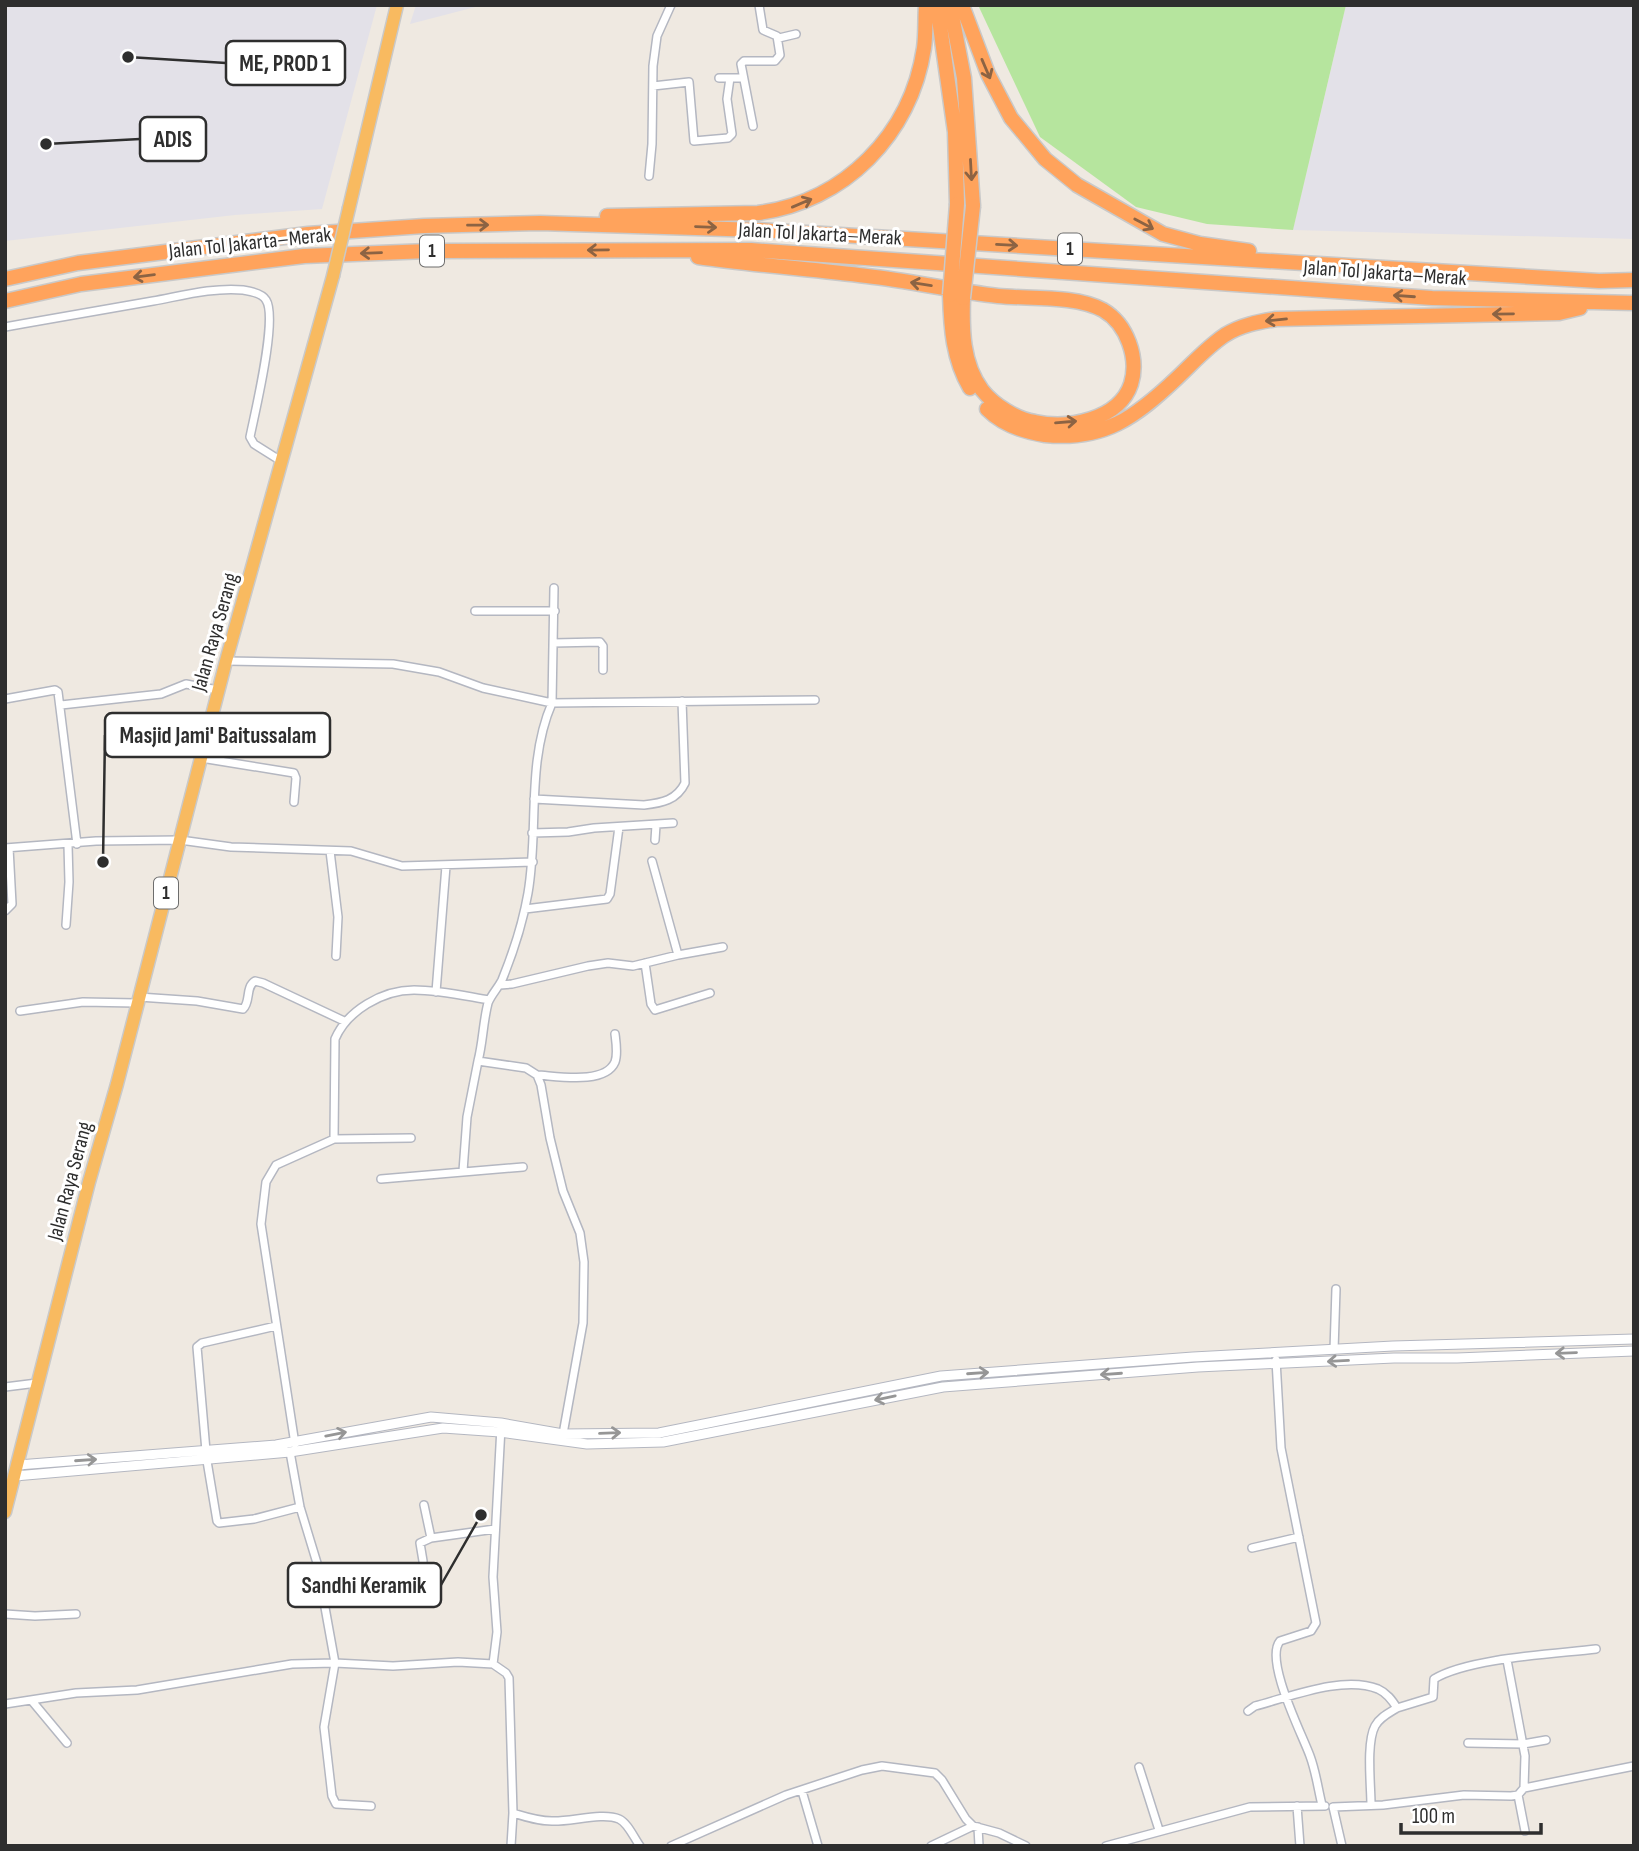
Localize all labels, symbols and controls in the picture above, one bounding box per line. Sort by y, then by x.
callout: ME, PROD 1 [226,41,345,85]
text: ME, PROD 1 [239,50,331,78]
one-way arrow [980,58,993,79]
callout: ADIS [140,117,206,161]
text: ADIS [153,126,192,154]
one-way arrow [965,158,978,181]
one-way arrow [791,196,812,209]
street label: Jalan Tol Jakarta–Merak [737,217,902,251]
one-way arrow [466,218,489,231]
one-way arrow [1133,218,1154,231]
one-way arrow [694,221,717,234]
street label: Jalan Tol Jakarta–Merak [166,222,333,264]
road number: 1 [1058,233,1082,264]
road number: 1 [420,235,444,266]
one-way arrow [995,238,1018,251]
one-way arrow [587,243,610,256]
one-way arrow [359,247,382,260]
street label: Jalan Tol Jakarta–Merak [1302,255,1467,291]
one-way arrow [133,269,156,282]
one-way arrow [910,277,932,290]
one-way arrow [1393,289,1416,302]
one-way arrow [1492,307,1515,321]
one-way arrow [1265,314,1288,327]
one-way arrow [1055,415,1077,428]
street label: Jalan Raya Serang [186,570,244,695]
callout: Masjid Jami' Baitussalam [105,713,330,757]
text: Masjid Jami' Baitussalam [120,722,316,750]
road number: 1 [154,878,178,908]
street label: Jalan Raya Serang [42,1119,98,1244]
one-way arrow [1554,1347,1577,1360]
one-way arrow [1327,1354,1350,1367]
one-way arrow [967,1366,989,1379]
one-way arrow [1100,1368,1123,1381]
one-way arrow [874,1391,897,1405]
one-way arrow [598,1426,621,1439]
one-way arrow [324,1427,347,1441]
one-way arrow [74,1453,97,1466]
callout: Sandhi Keramik [288,1563,441,1607]
text: Sandhi Keramik [301,1572,427,1600]
scale bar [1401,1792,1541,1836]
text: 100 m [1412,1804,1455,1829]

